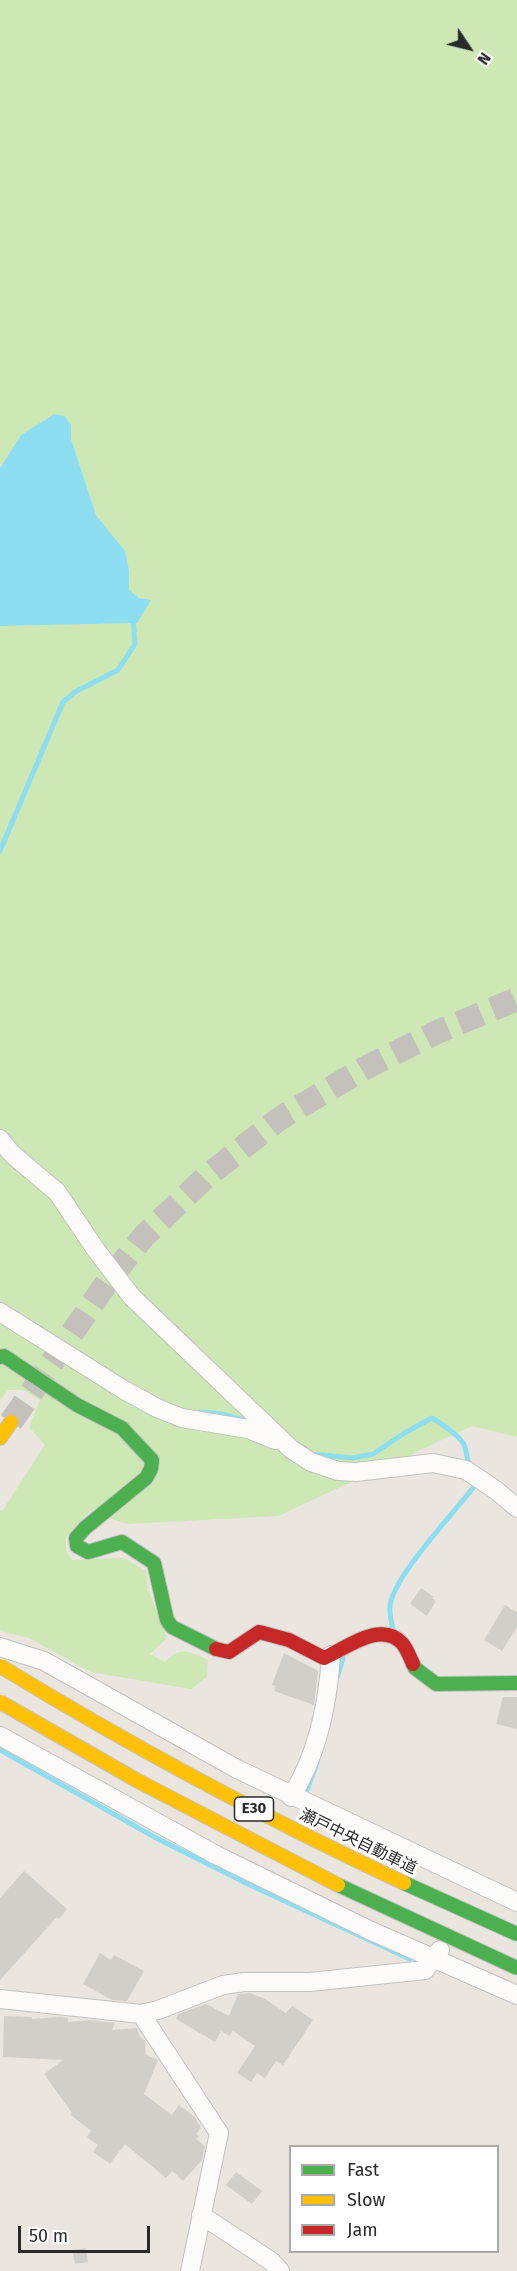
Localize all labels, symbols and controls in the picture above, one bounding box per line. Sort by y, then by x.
north arrow [439,18,499,78]
text: N [473,49,495,68]
road number: E30 [234,1797,274,1821]
street label: 瀬戸中央自動車道 [296,1805,420,1879]
legend [289,2145,499,2253]
text: Fast [347,2159,379,2181]
text: Slow [347,2189,385,2211]
scale bar [21,2214,153,2252]
text: Jam [347,2219,378,2241]
text: 50 m [29,2225,68,2247]

